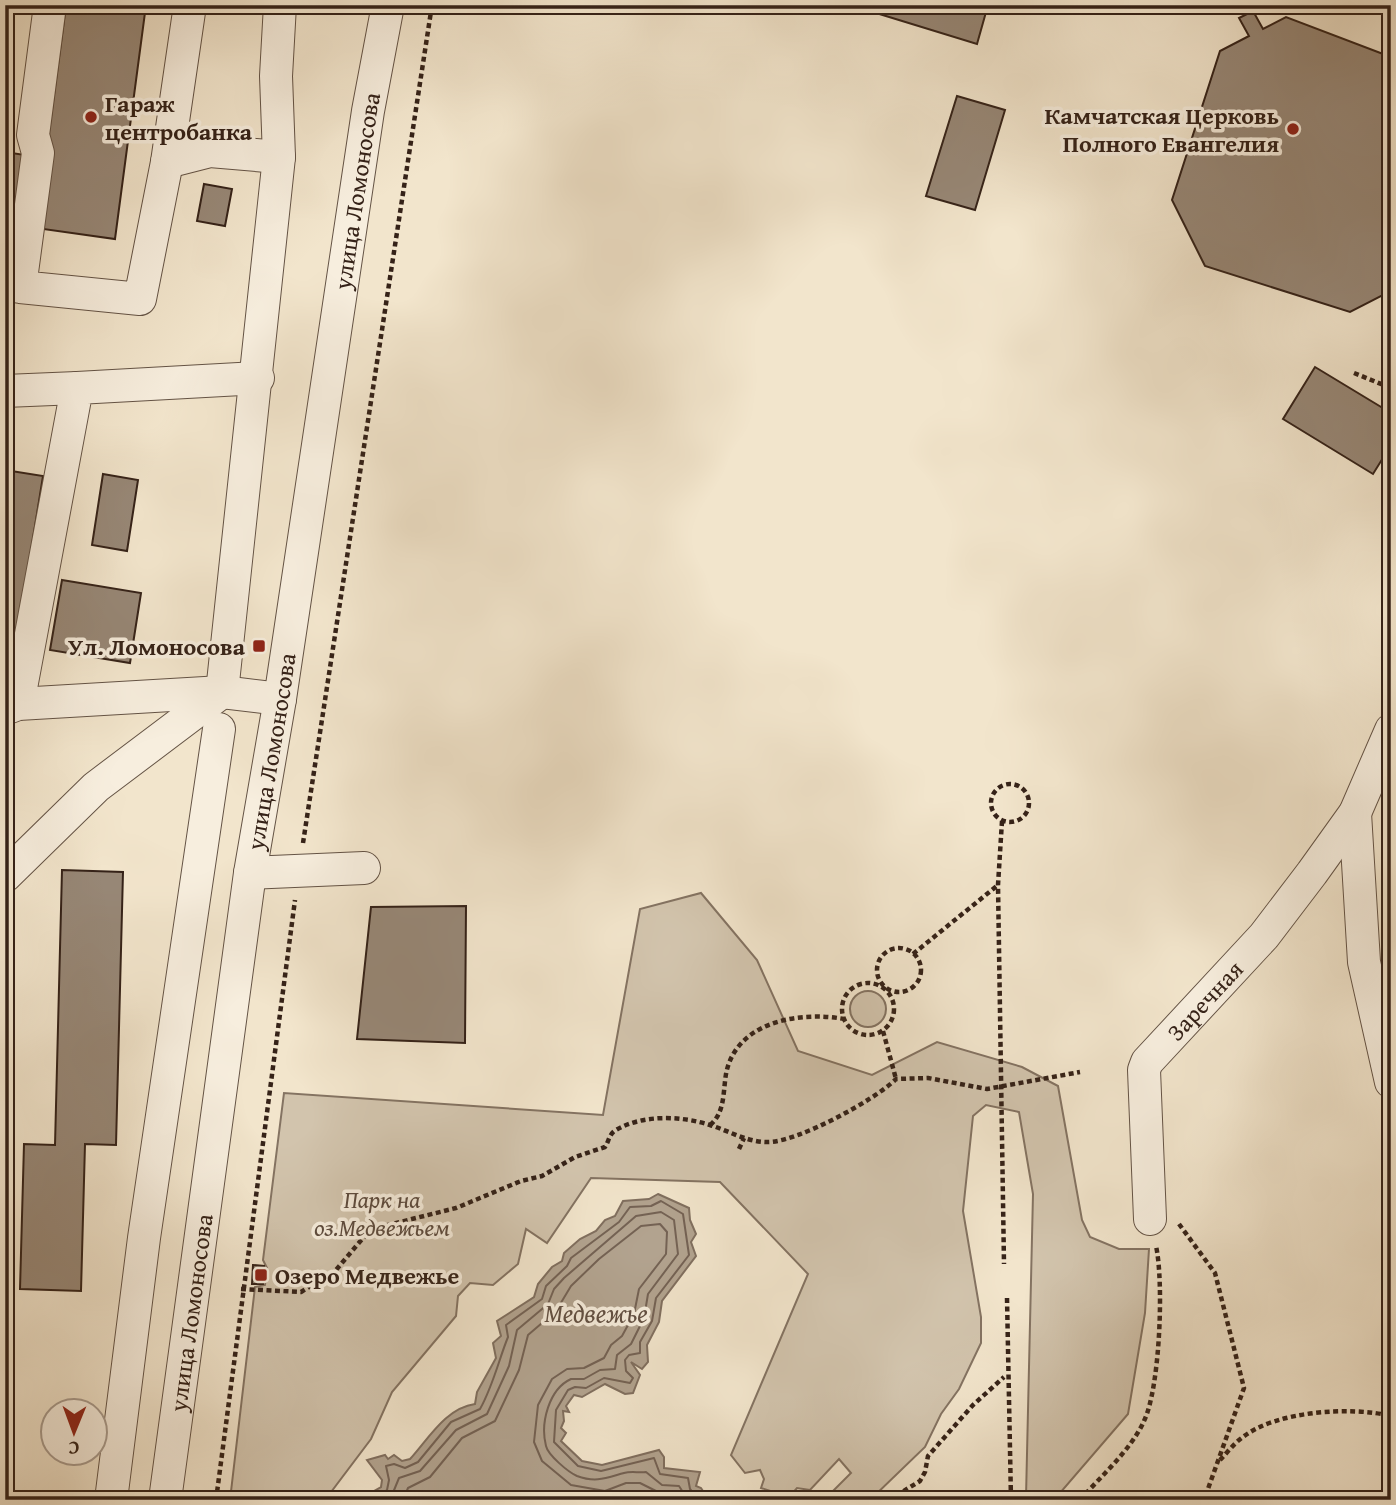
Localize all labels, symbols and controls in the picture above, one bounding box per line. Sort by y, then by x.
place label: Гараж центробанка [105,86,253,149]
street label: улица Ломоносова [324,89,389,293]
place label: Камчатская Церковь Полного Евангелия [1045,98,1279,161]
marker: Гараж центробанка [83,109,99,125]
marker: Камчатская Церковь Полного Евангелия [1285,121,1301,137]
place label: Ул. Ломоносова [68,629,246,664]
marker: Ул. Ломоносова [251,638,267,654]
street label: улица Ломоносова [237,650,304,854]
street label: Заречная [1158,952,1251,1048]
park label: Парк на оз.Медвежьем [314,1182,450,1245]
street label: улица Ломоносова [160,1211,221,1415]
place label: Озеро Медвежье [275,1258,459,1293]
marker: Озеро Медвежье [253,1267,269,1283]
water label: Медвежье [544,1293,648,1332]
north arrow [38,1396,108,1466]
text: С [68,1435,79,1463]

